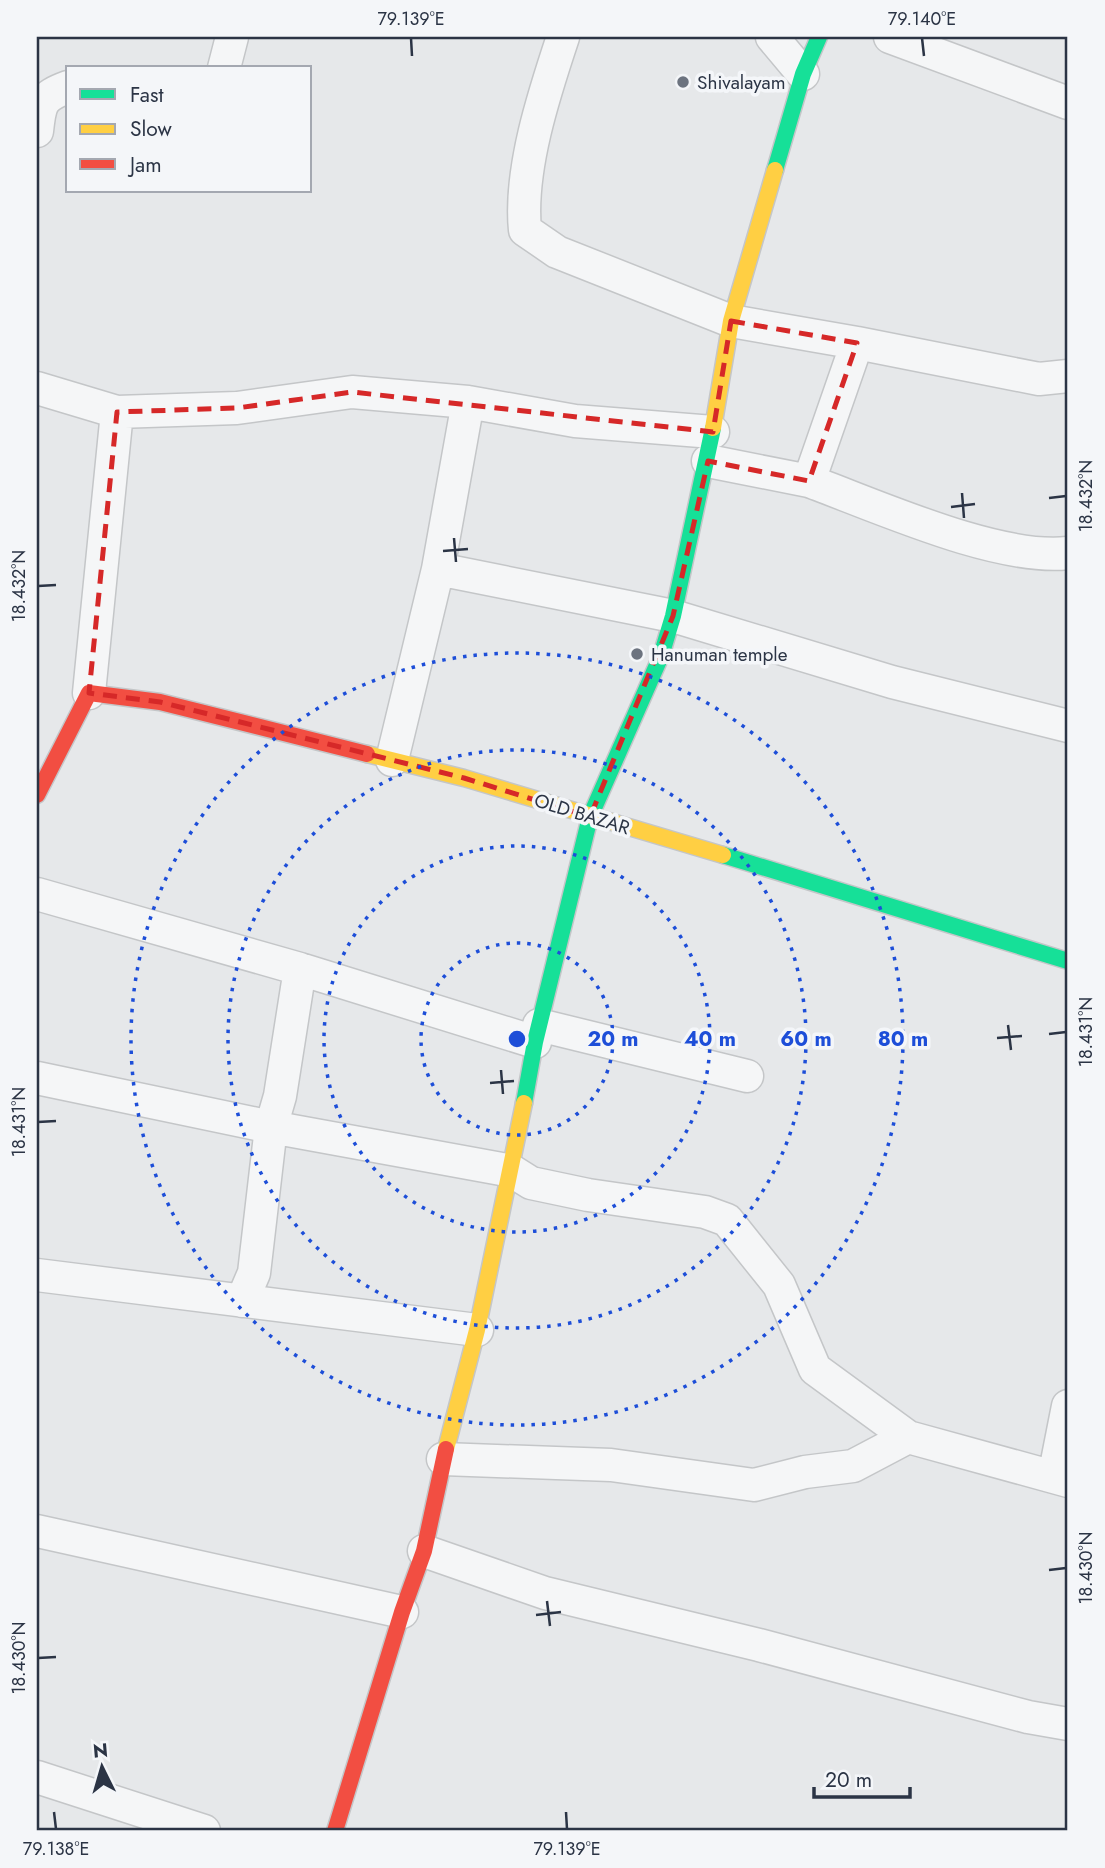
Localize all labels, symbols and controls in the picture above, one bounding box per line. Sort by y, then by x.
text: 79.139°E [377,6,445,32]
text: 79.140°E [888,6,956,32]
legend [66,66,312,192]
place label: Shivalayam [697,69,786,96]
marker: Shivalayam [675,74,691,90]
text: Fast [130,80,163,110]
text: Slow [130,114,172,144]
text: Jam [127,150,162,180]
text: 18.432°N [1073,460,1099,532]
text: 18.432°N [6,550,32,622]
place label: Hanuman temple [651,641,788,668]
marker: Hanuman temple [629,646,645,662]
street label: OLD BAZAR [531,787,633,841]
text: 18.431°N [1073,997,1099,1067]
text: 20 m [587,1024,639,1054]
text: 40 m [684,1024,736,1054]
text: 60 m [780,1024,832,1054]
text: 80 m [878,1024,928,1054]
centre of rings [505,1027,529,1051]
text: 18.431°N [6,1087,32,1157]
text: 18.430°N [1073,1531,1099,1605]
text: 18.430°N [6,1621,32,1695]
north arrow [66,1731,136,1801]
text: N [92,1736,109,1765]
scale bar [814,1756,911,1800]
text: 20 m [825,1765,872,1795]
text: 79.138°E [23,1836,89,1862]
text: 79.139°E [533,1836,601,1862]

